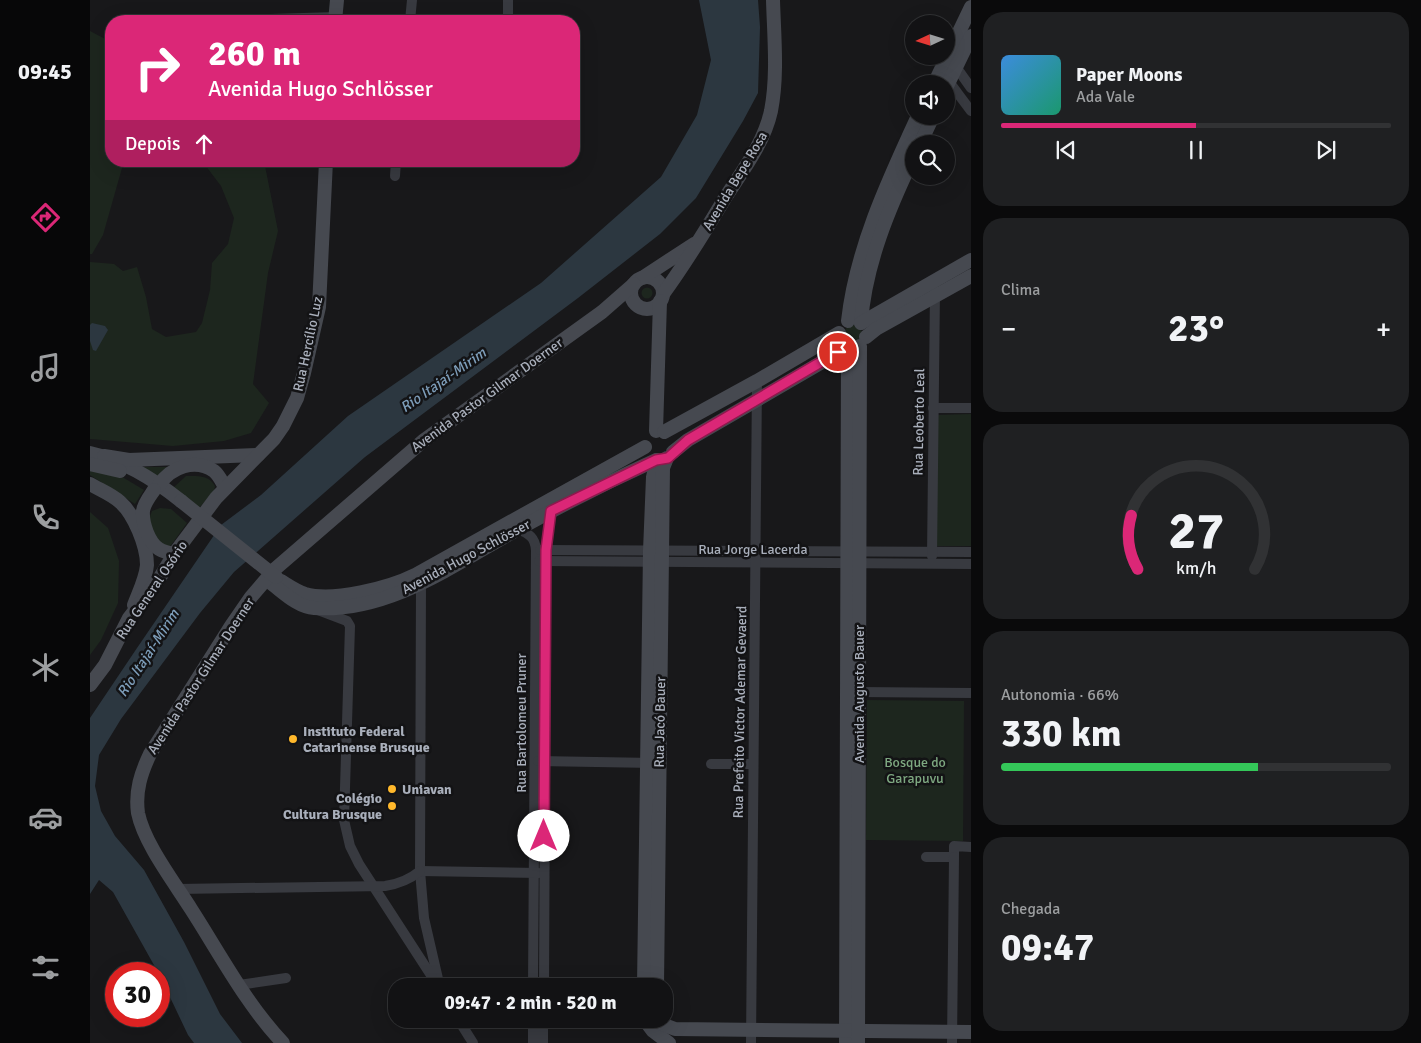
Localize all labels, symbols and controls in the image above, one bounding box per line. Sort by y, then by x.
north arrow [905,15,955,65]
map controls [905,15,955,185]
text: 260 m [208,32,301,75]
icon: right [125,35,190,100]
text: 09:45 [18,58,72,85]
text: Paper Moons [1076,63,1182,87]
text: Avenida Hugo Schlösser [208,75,433,102]
button: sound [905,75,955,125]
text: Ada Vale [1076,87,1135,107]
street label: Avenida Bepe Rosa [699,129,771,233]
icon: ahead [190,130,218,158]
text: Depois [125,132,180,156]
button: search [905,135,955,185]
icon: previous [1052,136,1080,164]
icon: pause [1182,136,1210,164]
icon: next [1312,136,1340,164]
icon: directions [28,200,63,235]
text: Clima [1001,280,1040,300]
street label: Rua Hercílio Luz [290,295,326,393]
text: 23° [1168,305,1224,352]
text: − [1001,312,1016,346]
text: + [1376,312,1391,346]
pin [817,331,859,373]
street label: Avenida Pastor Gilmar Doerner [408,334,567,456]
icon: arrive [824,338,852,366]
water label: Rio Itajaí-Mirim [397,343,490,416]
icon: music [28,350,63,385]
street label: Rua Leoberto Leal [910,368,928,476]
text: 27 [1168,499,1224,563]
icon: phone [28,500,63,535]
street label: Avenida Hugo Schlösser [399,516,534,598]
street label: Rua General Osório [113,538,191,642]
street label: Rua Jorge Lacerda [698,541,808,558]
text: km/h [1176,557,1216,579]
street label: Avenida Pastor Gilmar Doerner [144,594,259,758]
water label: Rio Itajaí-Mirim [113,605,183,700]
street label: Rua Prefeito Victor Ademar Gevaerd [730,605,750,819]
street label: Avenida Augusto Bauer [851,624,868,763]
icon: climate [28,650,63,685]
street label: Rua Bartolomeu Pruner [513,652,530,793]
street label: Rua Jacó Bauer [651,675,669,768]
text: Autonomia · 66% [1001,685,1119,705]
text: 330 km [1001,710,1122,757]
place label: Instituto Federal Catarinense Brusque [303,723,430,756]
marker: Instituto Federal Catarinense Brusque [287,733,299,745]
park label: Bosque do Garapuvu [884,754,946,787]
place label: Uniavan [402,781,452,798]
marker: Uniavan [386,783,398,795]
place label: Colégio Cultura Brusque [283,790,382,823]
icon: car [28,800,63,835]
marker: Colégio Cultura Brusque [386,800,398,812]
position arrow [517,809,569,861]
text: Chegada [1001,899,1060,919]
text: 09:47 [1001,924,1094,971]
icon: filters [28,950,63,985]
speed limit sign: 30 [105,962,170,1027]
text: 09:47 · 2 min · 520 m [444,991,617,1015]

